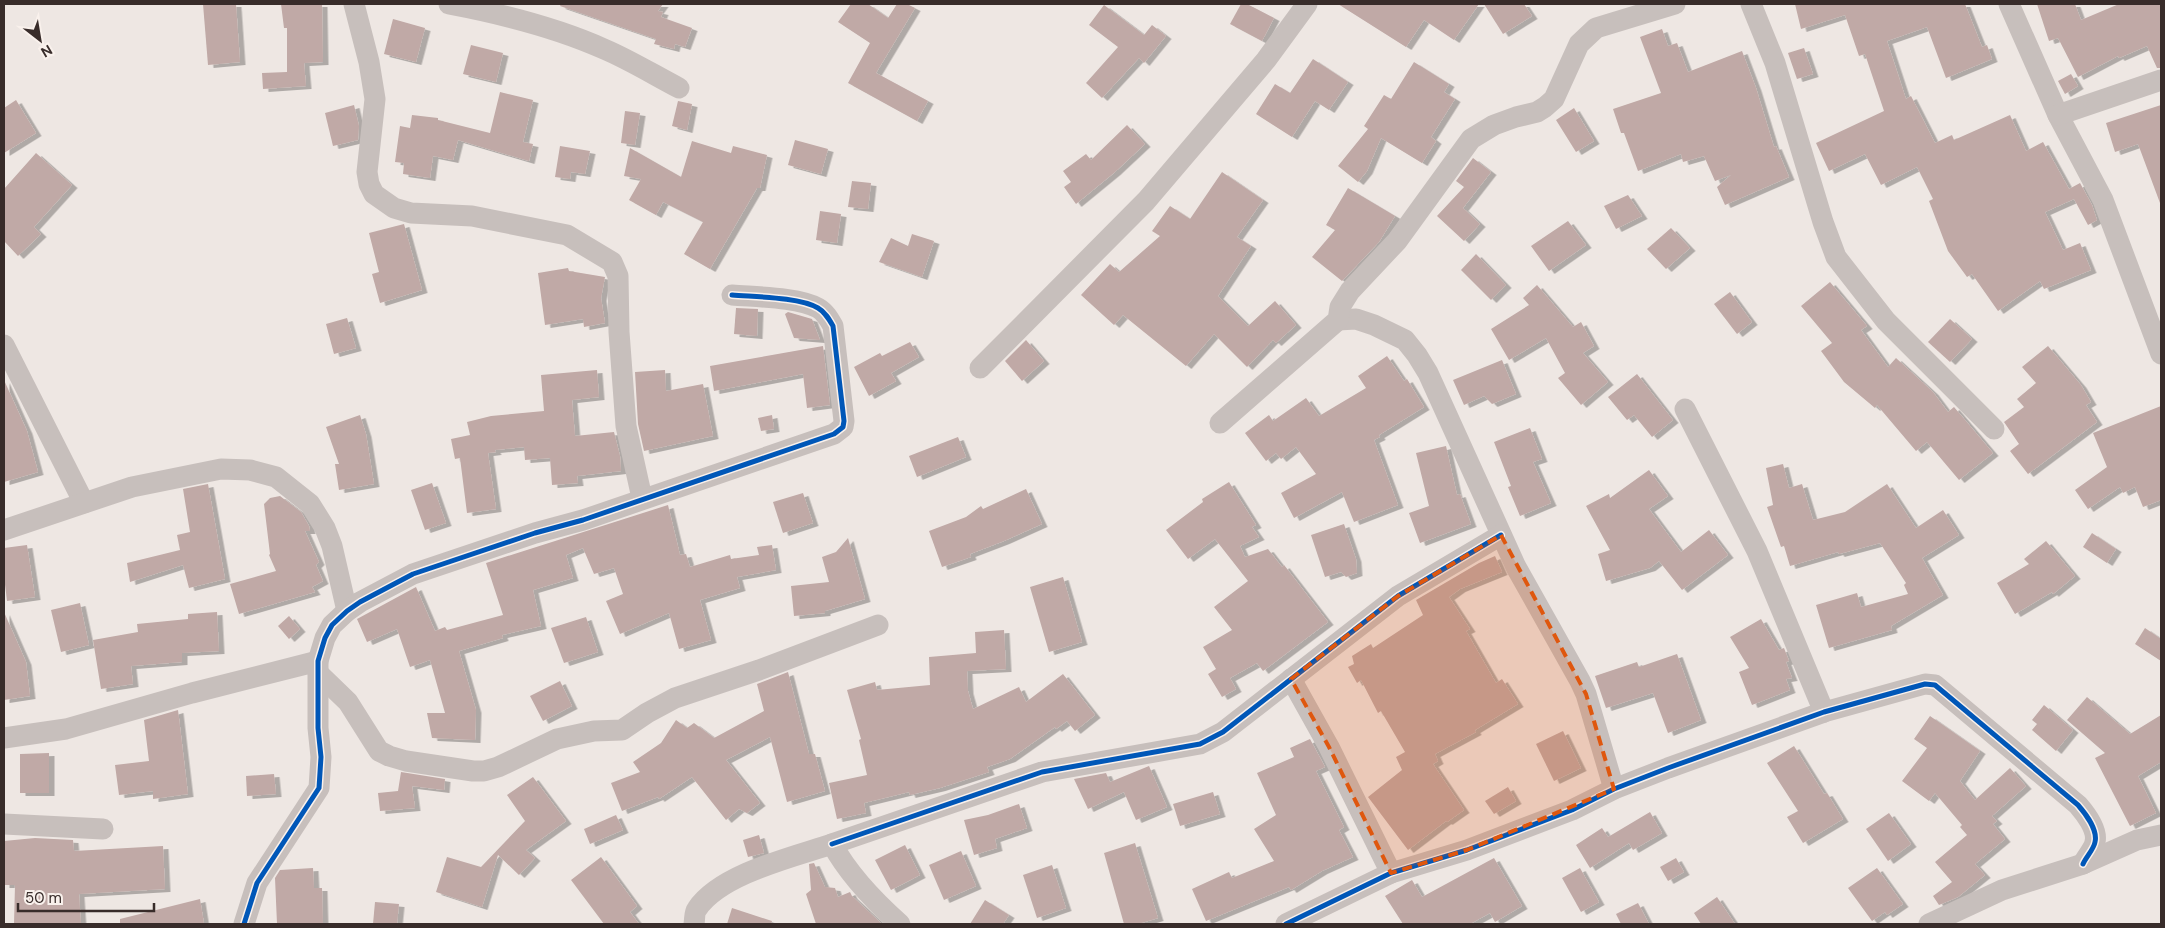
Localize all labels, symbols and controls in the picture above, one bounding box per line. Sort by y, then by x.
north arrow [15,15,65,65]
text: N [38,41,56,61]
scale bar [18,880,154,912]
text: 50 m [25,888,62,908]

